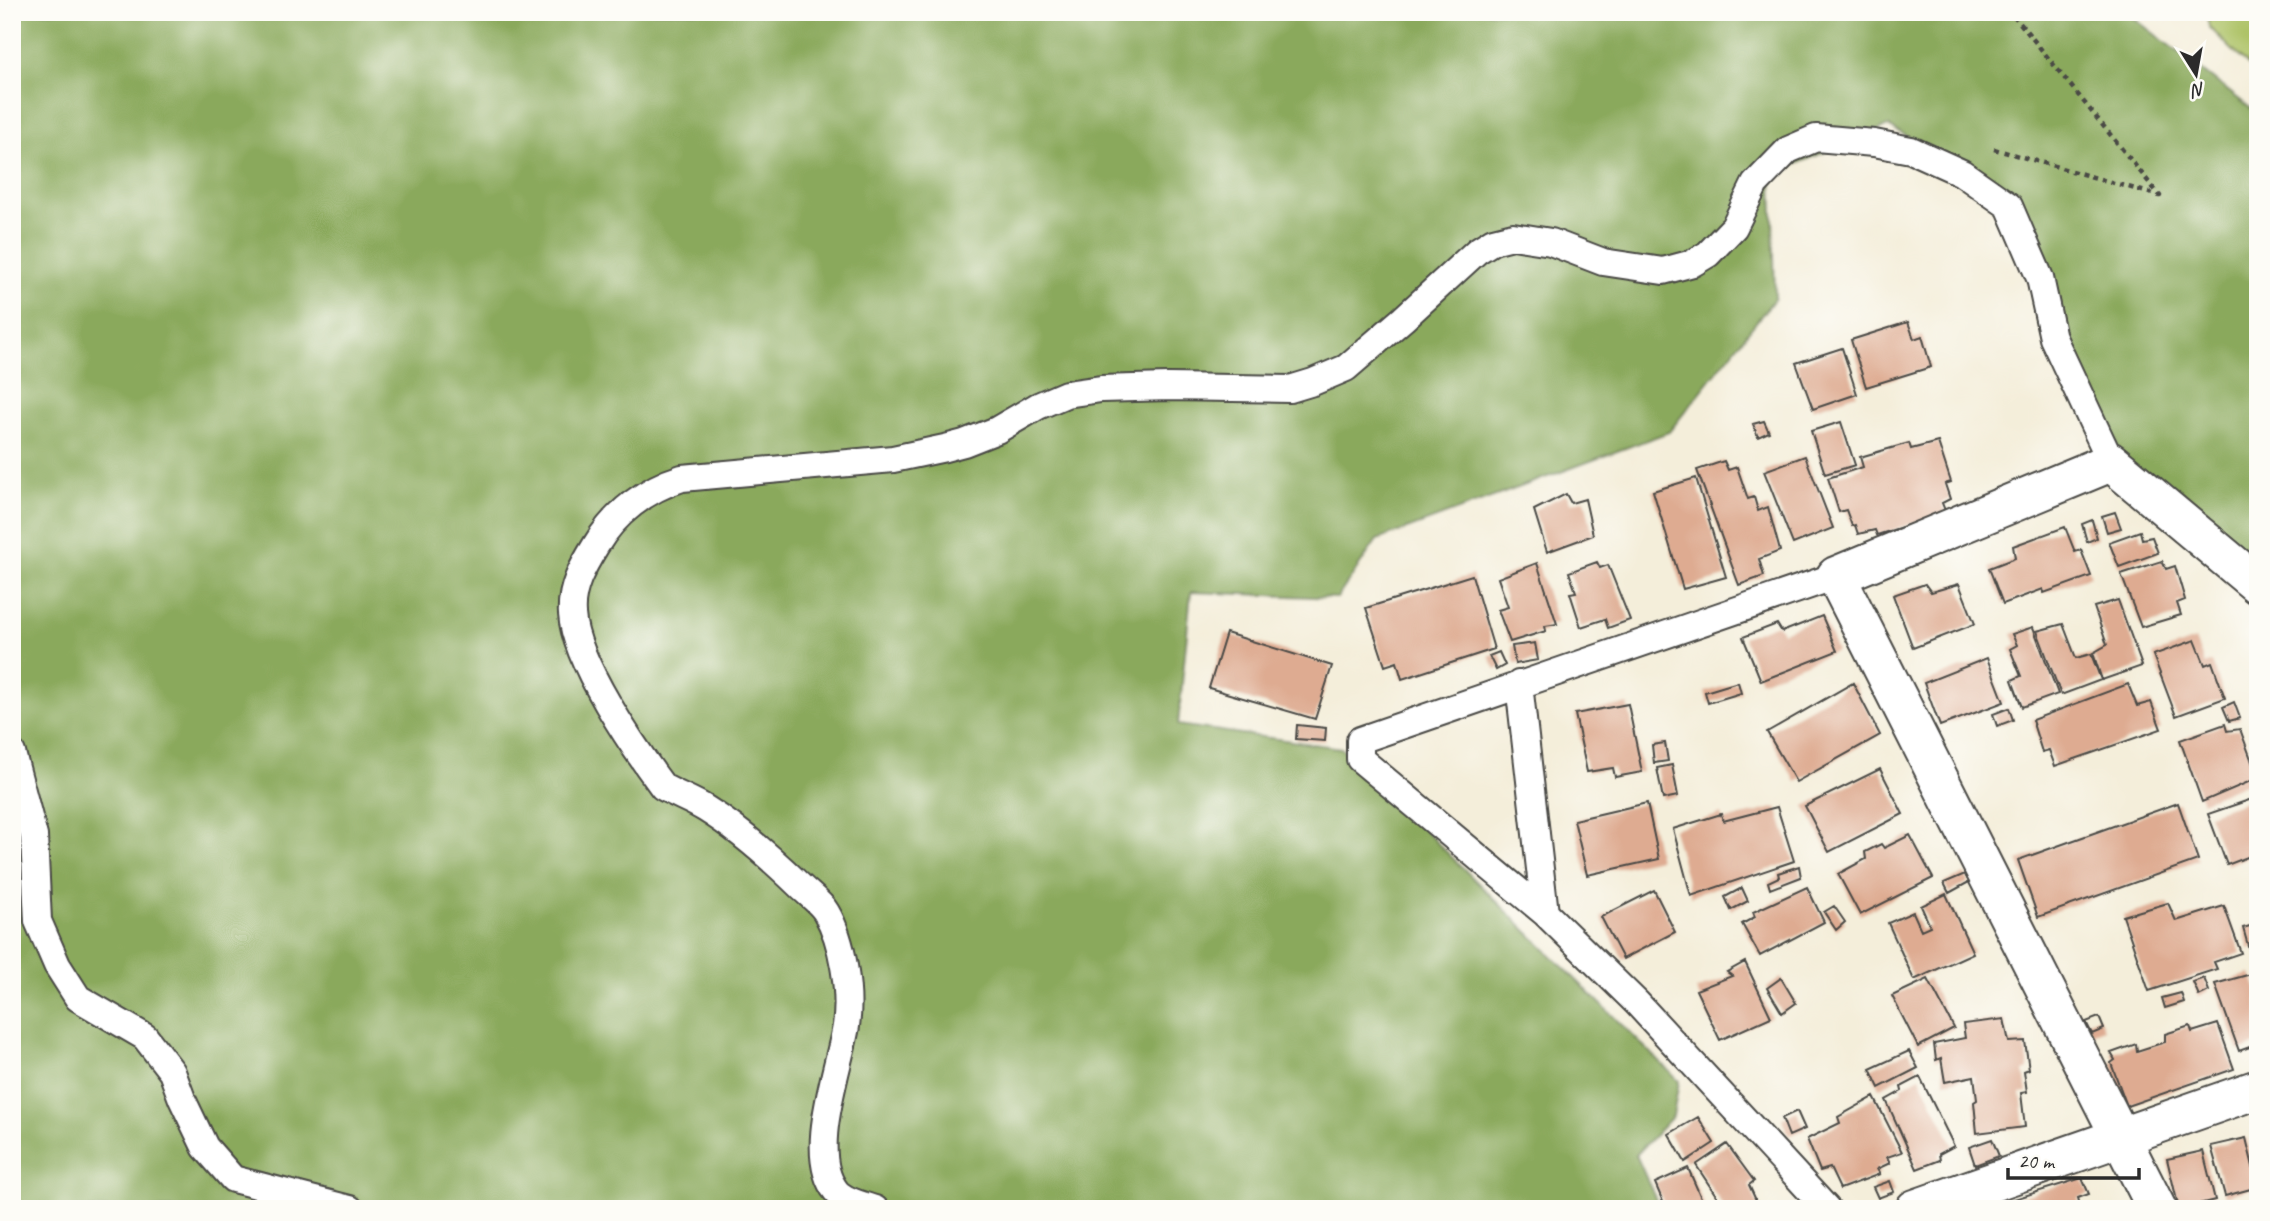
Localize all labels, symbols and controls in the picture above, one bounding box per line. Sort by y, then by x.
north arrow [2162,38,2232,108]
text: N [2188,77,2207,103]
scale bar [2008,1137,2139,1181]
text: 20 m [2018,1148,2056,1174]

